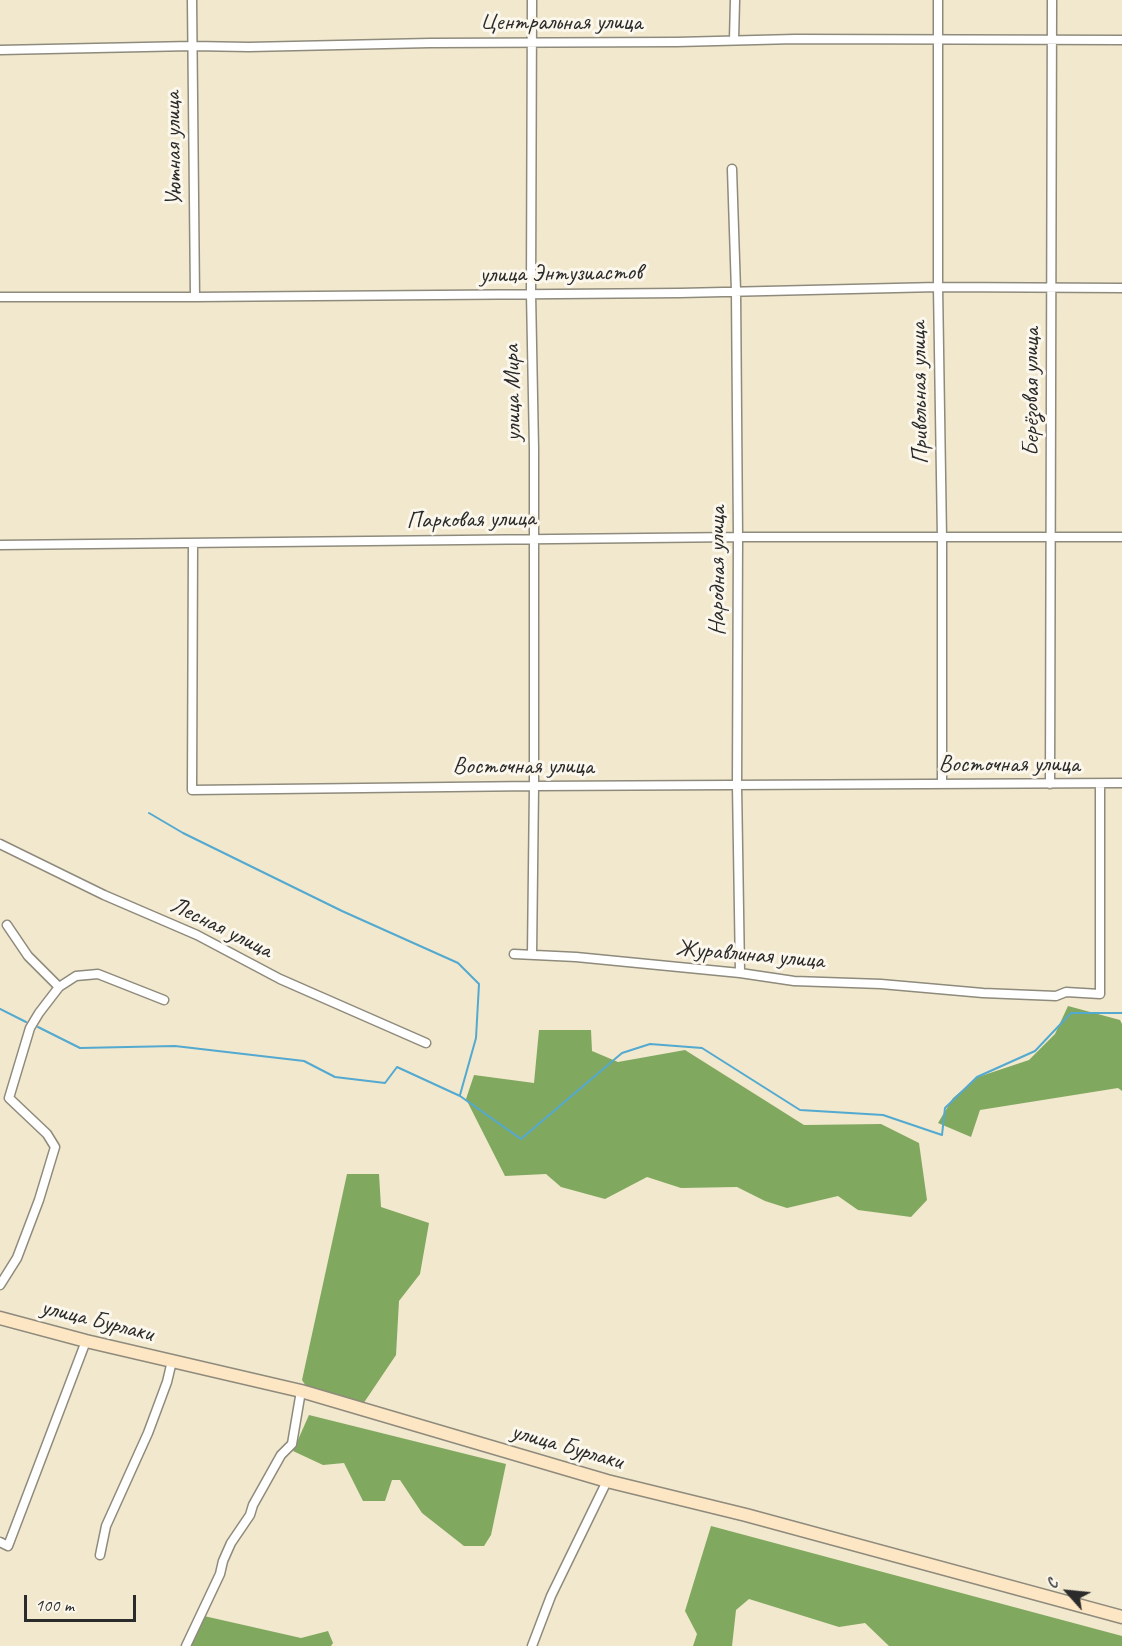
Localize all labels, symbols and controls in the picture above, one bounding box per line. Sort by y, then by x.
street label: Центральная улица [480,9,642,37]
street label: Уютная улица [159,91,189,207]
street label: улица Энтузиастов [479,258,643,290]
street label: Привольная улица [904,321,936,465]
street label: Берёзовая улица [1018,328,1046,456]
street label: улица Мира [498,344,528,442]
street label: Парковая улица [406,504,536,536]
street label: Народная улица [704,506,732,636]
street label: Восточная улица [938,751,1080,779]
street label: Восточная улица [452,753,594,781]
street label: Лесная улица [165,891,277,965]
street label: Журавлиная улица [675,934,825,976]
street label: улица Бурлаки [38,1293,156,1349]
street label: улица Бурлаки [508,1417,626,1477]
north arrow [1038,1562,1098,1622]
text: С [1041,1576,1063,1592]
scale bar [27,1583,140,1621]
text: 100 m [35,1594,74,1616]

